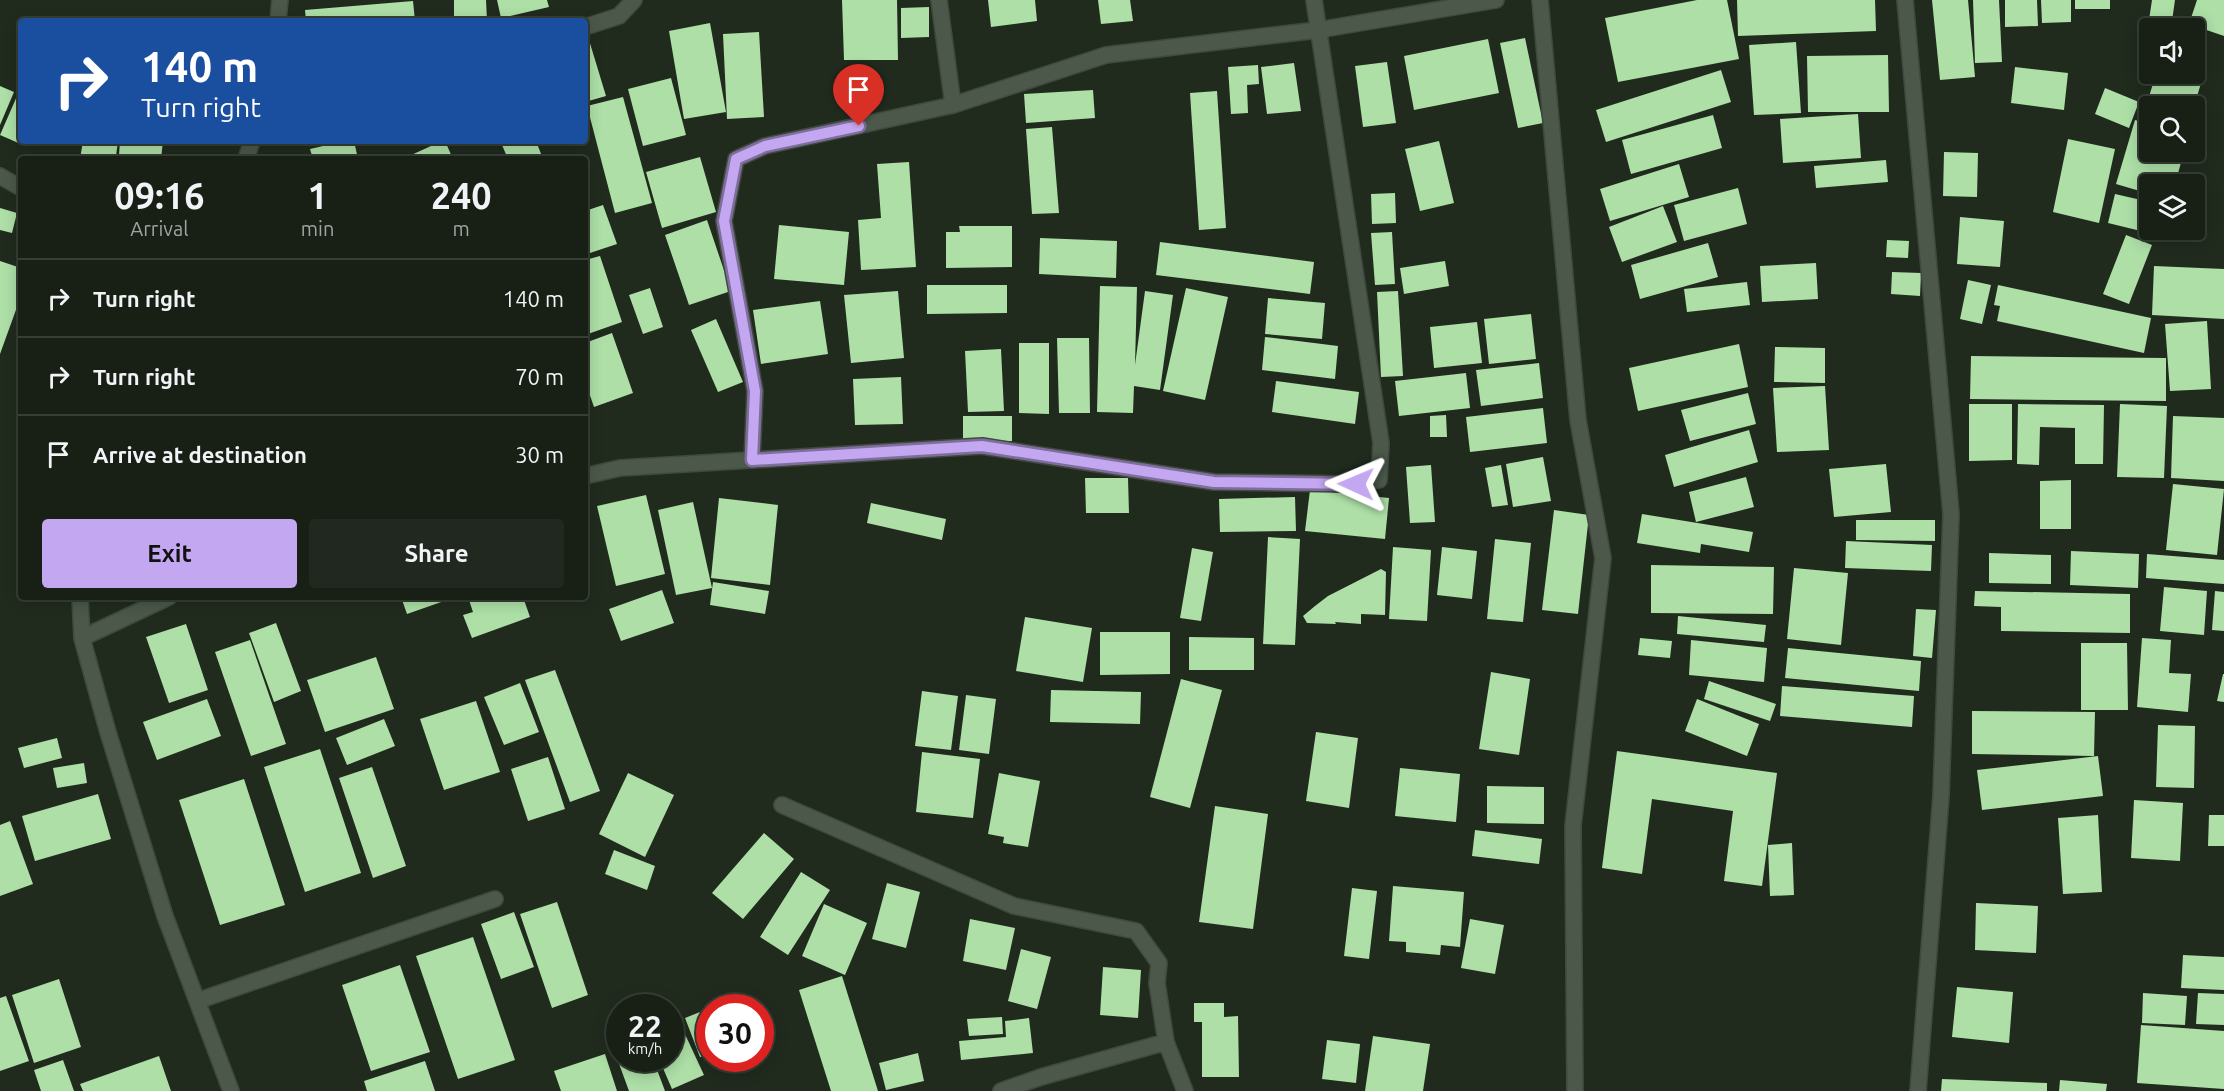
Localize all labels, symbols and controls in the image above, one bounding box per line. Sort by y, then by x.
map controls [2139,18,2205,240]
button: sound [2139,18,2205,84]
icon: right [42,42,120,120]
text: 140 m [141,43,258,90]
pin [833,64,884,126]
icon: arrive [842,73,875,106]
text: Turn right [141,92,261,122]
button: search [2139,96,2205,162]
button: layers [2139,174,2205,240]
text: 09:16 [114,175,204,216]
text: 1 [307,175,328,216]
text: 240 [431,175,492,216]
text: Arrival [130,217,189,240]
text: min [301,217,334,240]
text: m [453,217,470,240]
icon: right [42,282,75,315]
text: Turn right [93,286,195,311]
text: 140 m [503,286,564,311]
icon: right [42,360,75,393]
text: Turn right [93,364,195,389]
text: 70 m [515,364,564,389]
icon: arrive [42,438,75,471]
text: Arrive at destination [93,442,307,467]
text: 30 m [515,442,564,467]
position arrow [1324,452,1388,516]
button: Exit [42,519,297,588]
button: Share [309,519,564,588]
speed limit sign: 30 [696,994,774,1072]
text: 22 [628,1009,662,1043]
text: km/h [628,1040,662,1057]

